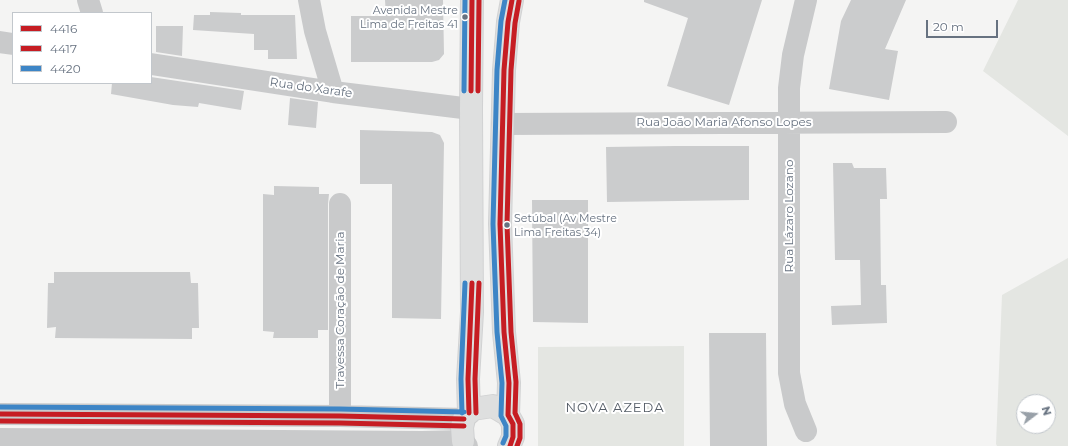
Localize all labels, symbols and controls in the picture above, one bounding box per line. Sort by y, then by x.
place label: Avenida Mestre Lima de Freitas 41 [360,4,458,30]
legend [12,12,152,84]
marker: Avenida Mestre Lima de Freitas 41 [460,12,470,22]
scale bar [928,12,1000,38]
text: 20 m [933,19,964,34]
text: 4416 [50,21,77,36]
text: 4417 [50,41,77,56]
text: 4420 [50,61,81,76]
street label: Rua do Xarafe [269,75,353,101]
street label: Rua João Maria Afonso Lopes [636,115,812,129]
street label: Rua Lázaro Lozano [782,160,796,272]
place label: Setúbal (Av Mestre Lima Freitas 34) [514,212,617,238]
marker: Setúbal (Av Mestre Lima Freitas 34) [502,220,512,230]
street label: Travessa Coração de Maria [333,231,347,389]
north arrow [1016,394,1056,434]
district label: NOVA AZEDA [566,400,664,416]
text: N [1039,405,1055,417]

